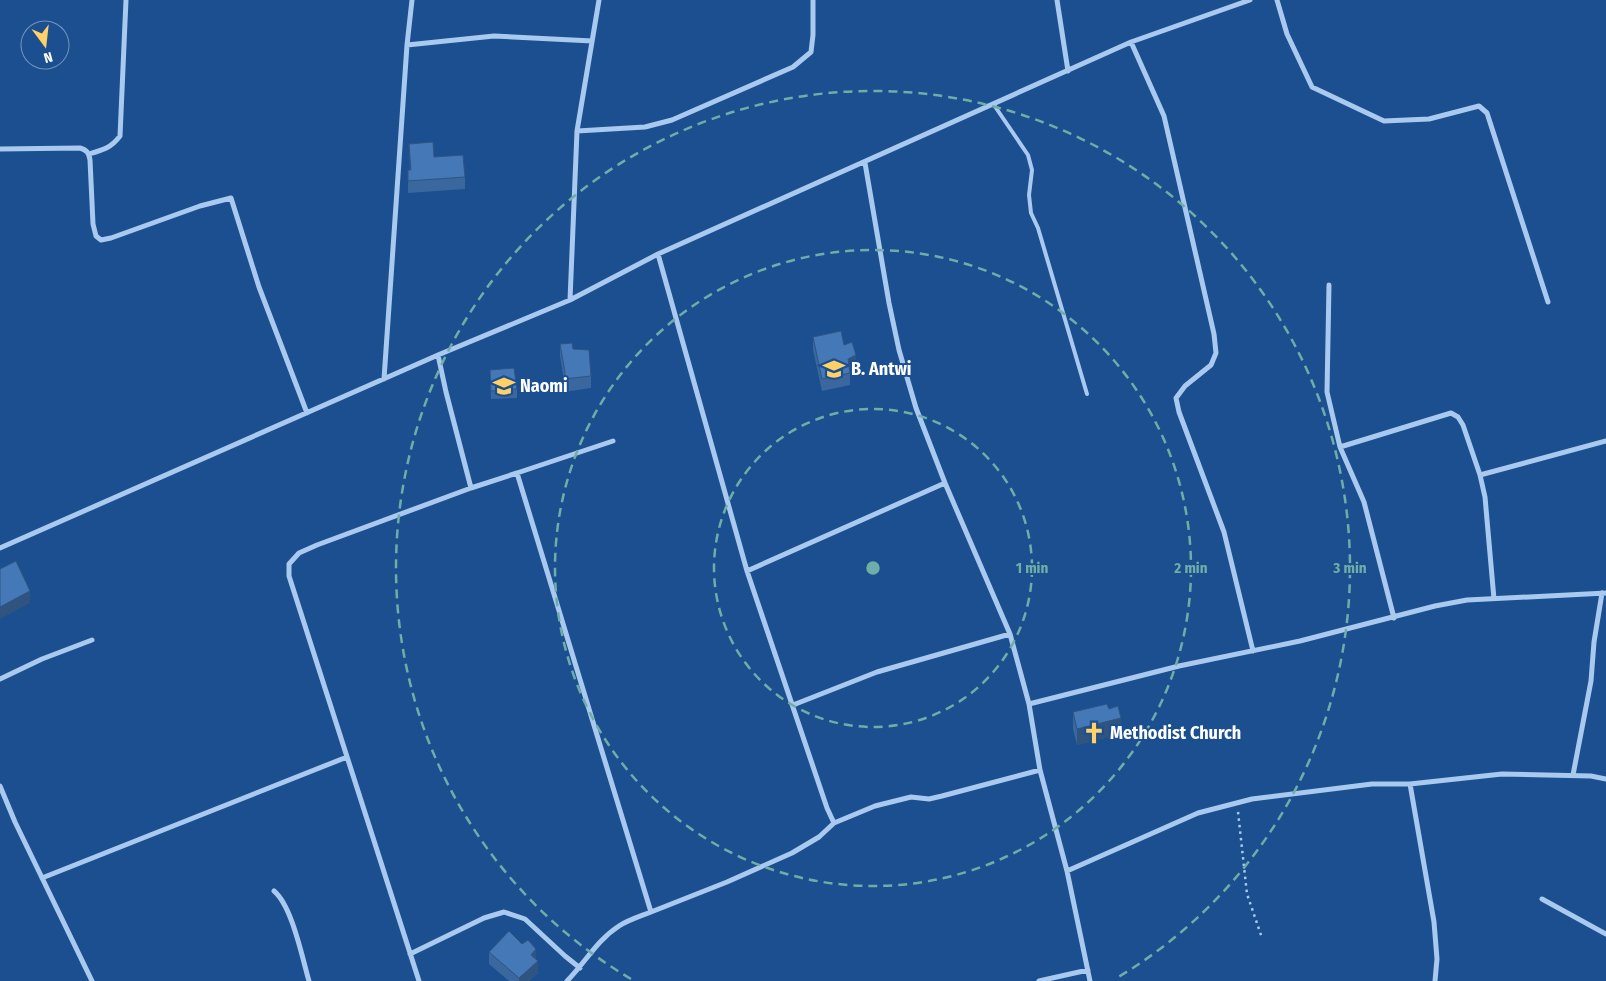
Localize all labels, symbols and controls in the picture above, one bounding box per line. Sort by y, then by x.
north arrow [20,20,70,70]
text: N [42,48,54,66]
school or university icon: B. Antwi [821,356,847,382]
place label: B. Antwi [851,358,912,380]
school or university icon: Naomi [491,373,517,399]
place label: Naomi [520,375,568,397]
centre of rings [864,559,882,577]
text: 1 min [1016,559,1048,577]
text: 2 min [1173,559,1208,577]
text: 3 min [1332,559,1367,577]
church icon: Methodist Church [1081,720,1107,746]
place label: Methodist Church [1110,722,1241,744]

